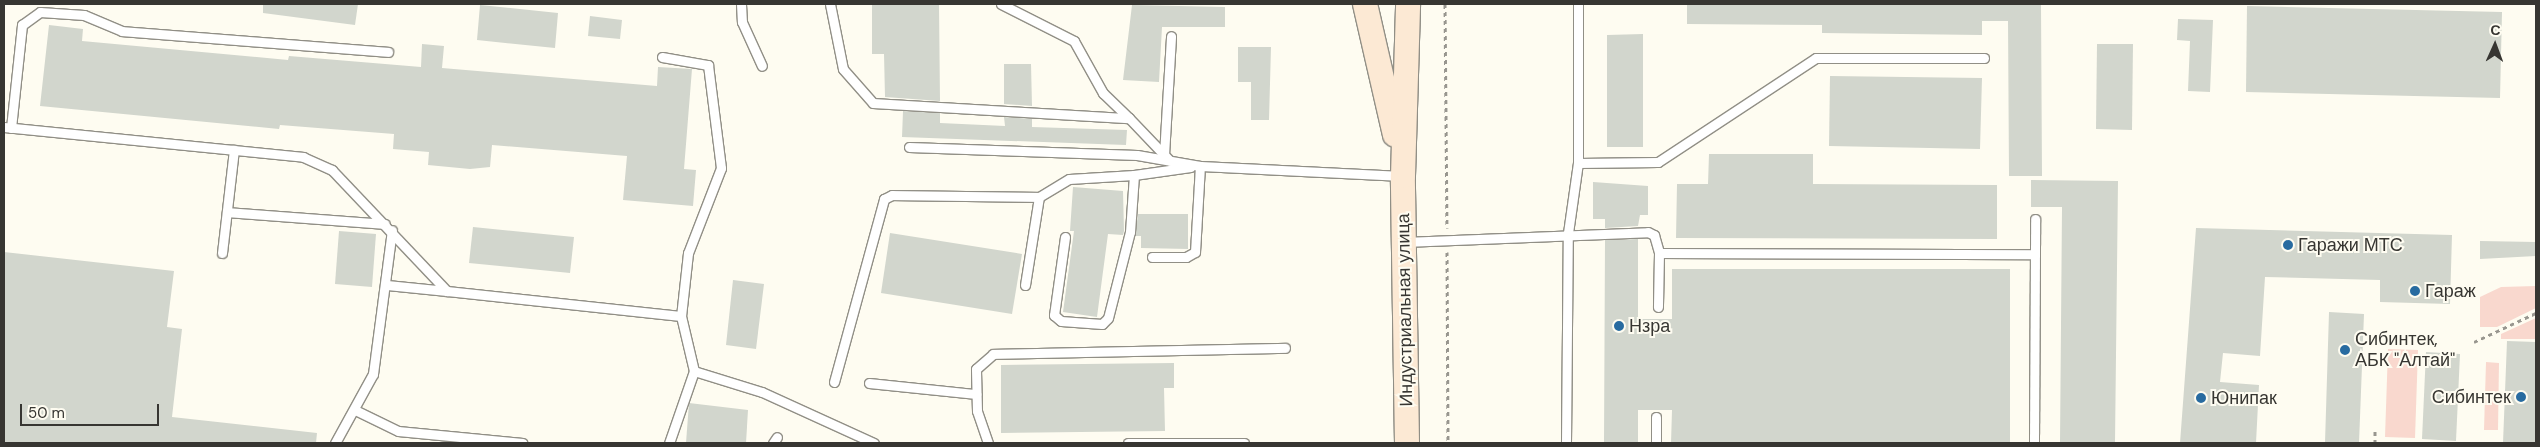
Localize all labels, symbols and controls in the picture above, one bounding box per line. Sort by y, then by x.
north arrow [2470,20,2520,70]
text: С [2490,21,2501,39]
street label: Индустриальная улица [1393,213,1417,407]
place label: Гаражи МТС [2298,234,2403,256]
marker: Гаражи МТС [2282,239,2294,251]
place label: Гараж [2425,280,2476,302]
marker: Гараж [2409,285,2421,297]
place label: Нзра [1629,315,1670,337]
marker: Нзра [1613,320,1625,332]
place label: Сибинтек, АБК "Алтай" [2355,329,2455,372]
marker: Сибинтек, АБК "Алтай" [2339,344,2351,356]
place label: Сибинтек [2432,386,2511,408]
place label: Юнипак [2211,387,2277,409]
marker: Сибинтек [2515,391,2527,403]
marker: Юнипак [2195,392,2207,404]
scale bar [22,394,161,426]
text: 50 m [28,403,65,423]

